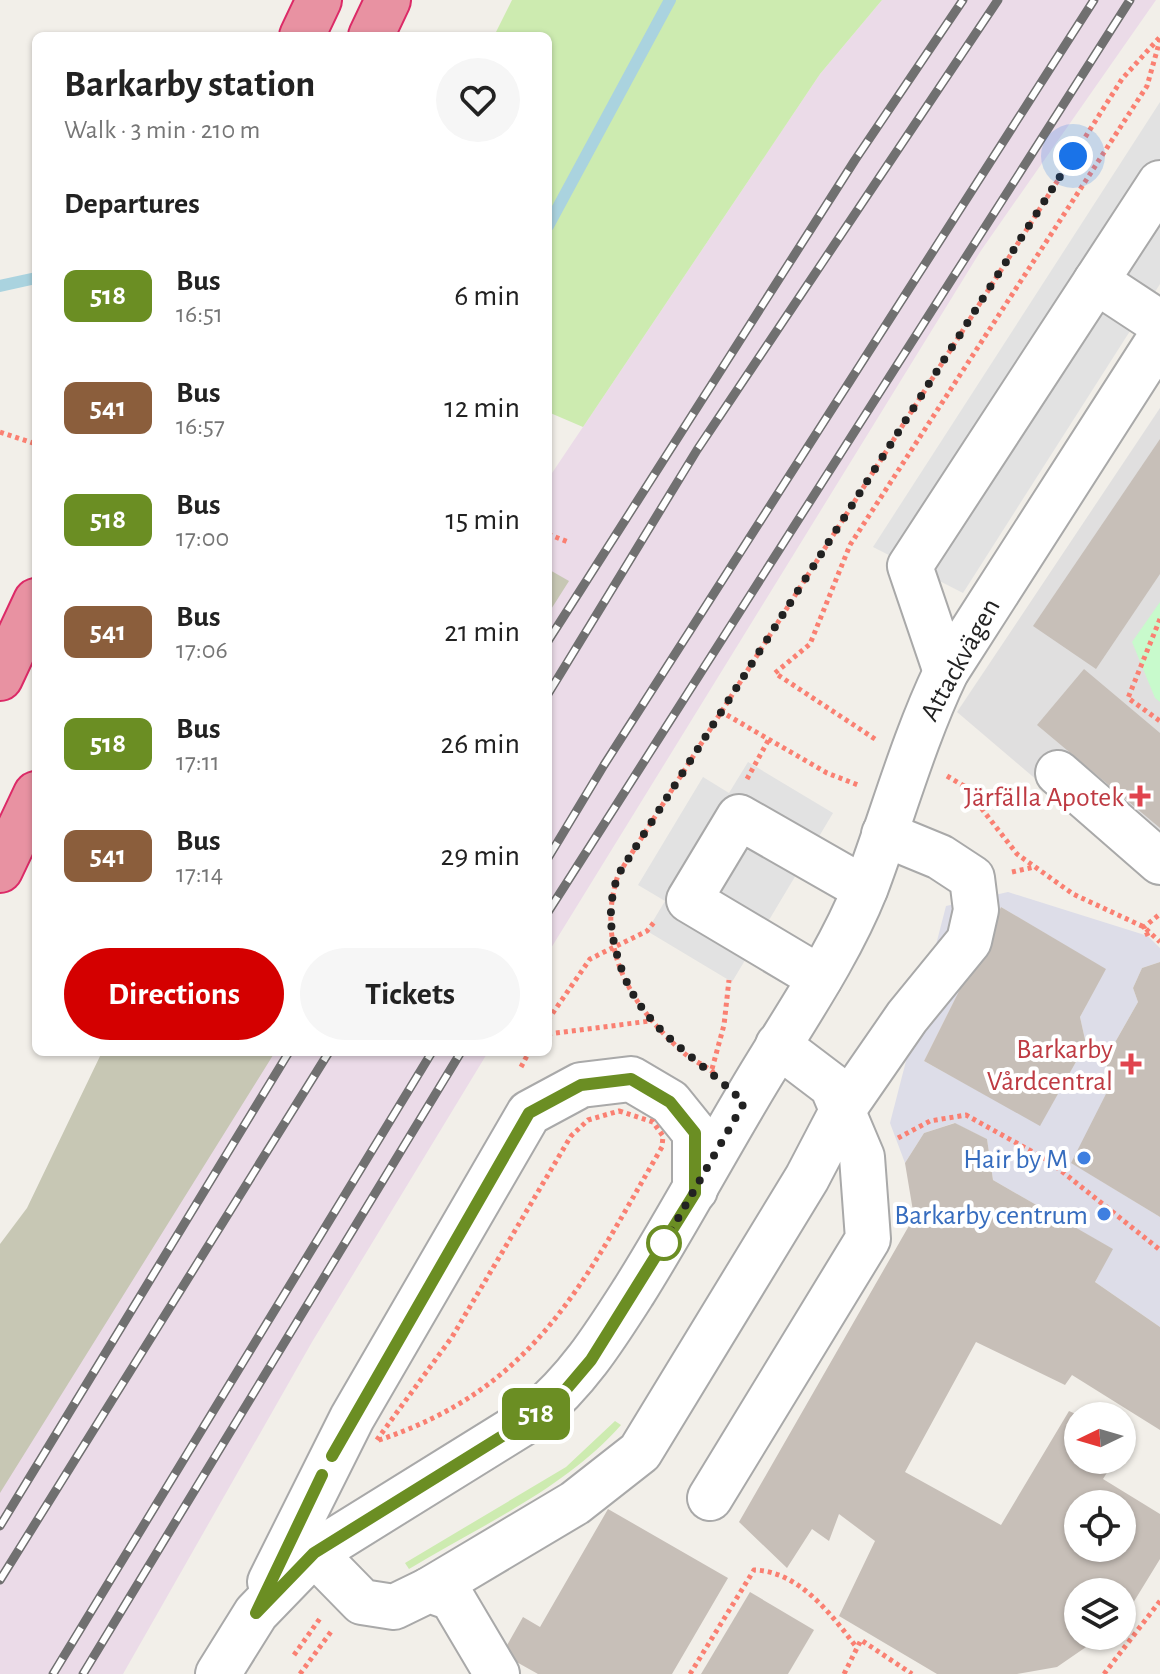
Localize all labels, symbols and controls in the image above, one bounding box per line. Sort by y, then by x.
button: heart [436,58,520,142]
text: Barkarby station [64,66,315,104]
text: Walk · 3 min · 210 m [64,117,260,143]
your location [1053,136,1093,176]
text: Departures [64,189,200,219]
text: Bus [176,266,221,296]
text: 6 min [454,281,520,311]
text: 518 [90,282,126,310]
text: 16:51 [176,301,223,327]
text: Bus [176,378,221,408]
text: 12 min [444,393,520,423]
text: 541 [90,394,126,422]
text: 16:57 [176,413,225,439]
text: Bus [176,490,221,520]
text: 15 min [445,505,520,535]
text: 518 [90,506,126,534]
text: 17:00 [176,525,229,551]
street label: Attackvägen [916,594,1006,726]
text: Bus [176,602,221,632]
text: 21 min [444,617,520,647]
text: 541 [90,618,126,646]
text: 17:06 [176,637,228,663]
text: Bus [176,714,221,744]
text: 26 min [441,729,520,759]
text: 518 [90,730,126,758]
text: 17:11 [176,749,220,775]
place label: Järfälla Apotek [964,784,1124,812]
marker: Järfälla Apotek [1131,787,1149,805]
text: Bus [176,826,221,856]
text: 29 min [441,841,520,871]
text: 541 [90,842,126,870]
text: 17:14 [176,861,223,887]
button: Directions [64,948,284,1040]
button: Tickets [300,948,520,1040]
place label: Barkarby Vårdcentral [987,1036,1113,1096]
marker: Barkarby Vårdcentral [1120,1053,1142,1075]
place label: Hair by M [963,1146,1068,1174]
marker: Hair by M [1075,1149,1093,1167]
place label: Barkarby centrum [894,1202,1088,1230]
marker: Barkarby centrum [1095,1205,1113,1223]
unlabelled marker [647,1226,681,1260]
line badge: 518 [490,1388,582,1440]
text: 518 [518,1400,554,1428]
north arrow [1064,1402,1136,1474]
map controls [1064,1402,1136,1650]
button: locate [1064,1490,1136,1562]
button: layers [1064,1578,1136,1650]

